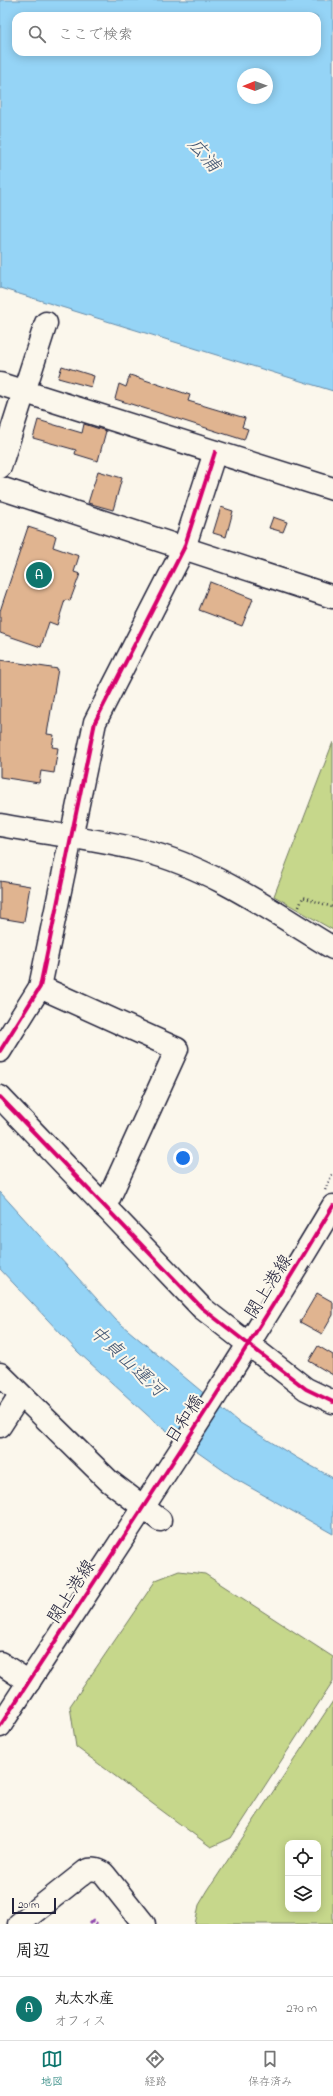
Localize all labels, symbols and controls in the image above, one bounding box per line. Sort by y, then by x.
search box [12,12,321,56]
icon: search [26,23,48,45]
text: ここで検索 [58,24,133,46]
north arrow [237,68,273,104]
water label: 広浦 [180,132,227,180]
pin: A [26,560,52,590]
your location [173,1148,193,1168]
street label: 閖上港線 [240,1250,300,1324]
water label: 中貞山運河 [82,1320,172,1406]
street label: 日和橋 [160,1390,211,1450]
street label: 閖上港線 [42,1555,103,1629]
map controls [285,1840,321,1912]
button: locate [285,1840,321,1876]
button: layers [285,1876,321,1912]
scale bar [12,1896,56,1915]
text: 20 m [18,1897,40,1913]
text: 周辺 [16,1939,50,1964]
text: 丸太水産 [54,1988,114,2010]
text: A [25,1999,33,2018]
text: 270 m [286,1999,317,2018]
text: オフィス [54,2012,106,2031]
tab: 地図 [41,2048,63,2090]
tab: 経路 [144,2048,166,2090]
tab: 保存済み [248,2048,292,2090]

